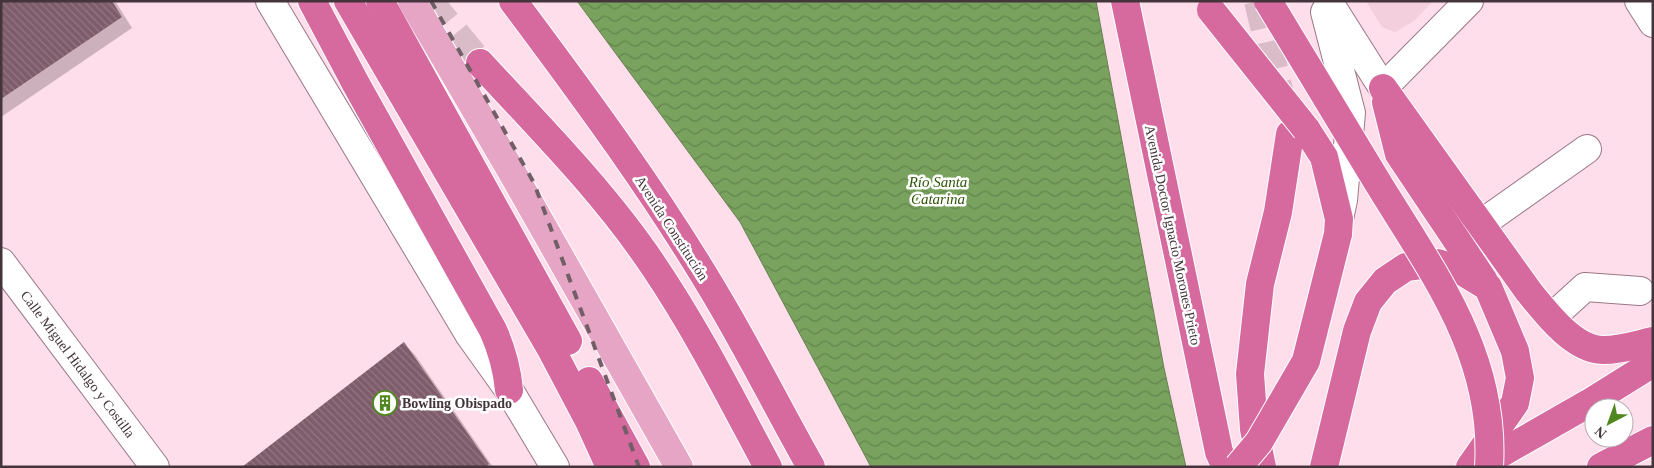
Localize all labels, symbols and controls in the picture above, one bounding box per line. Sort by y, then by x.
street label: Avenida Doctor Ignacio Morones Prieto [1142,124,1203,346]
street label: Avenida Constitución [632,173,711,283]
water label: Río Santa Catarina [908,174,967,207]
street label: Calle Miguel Hidalgo y Costilla [18,288,138,441]
building icon: Bowling Obispado [372,390,398,416]
place label: Bowling Obispado [402,396,512,411]
north arrow [1584,398,1634,448]
text: N [1592,423,1610,441]

